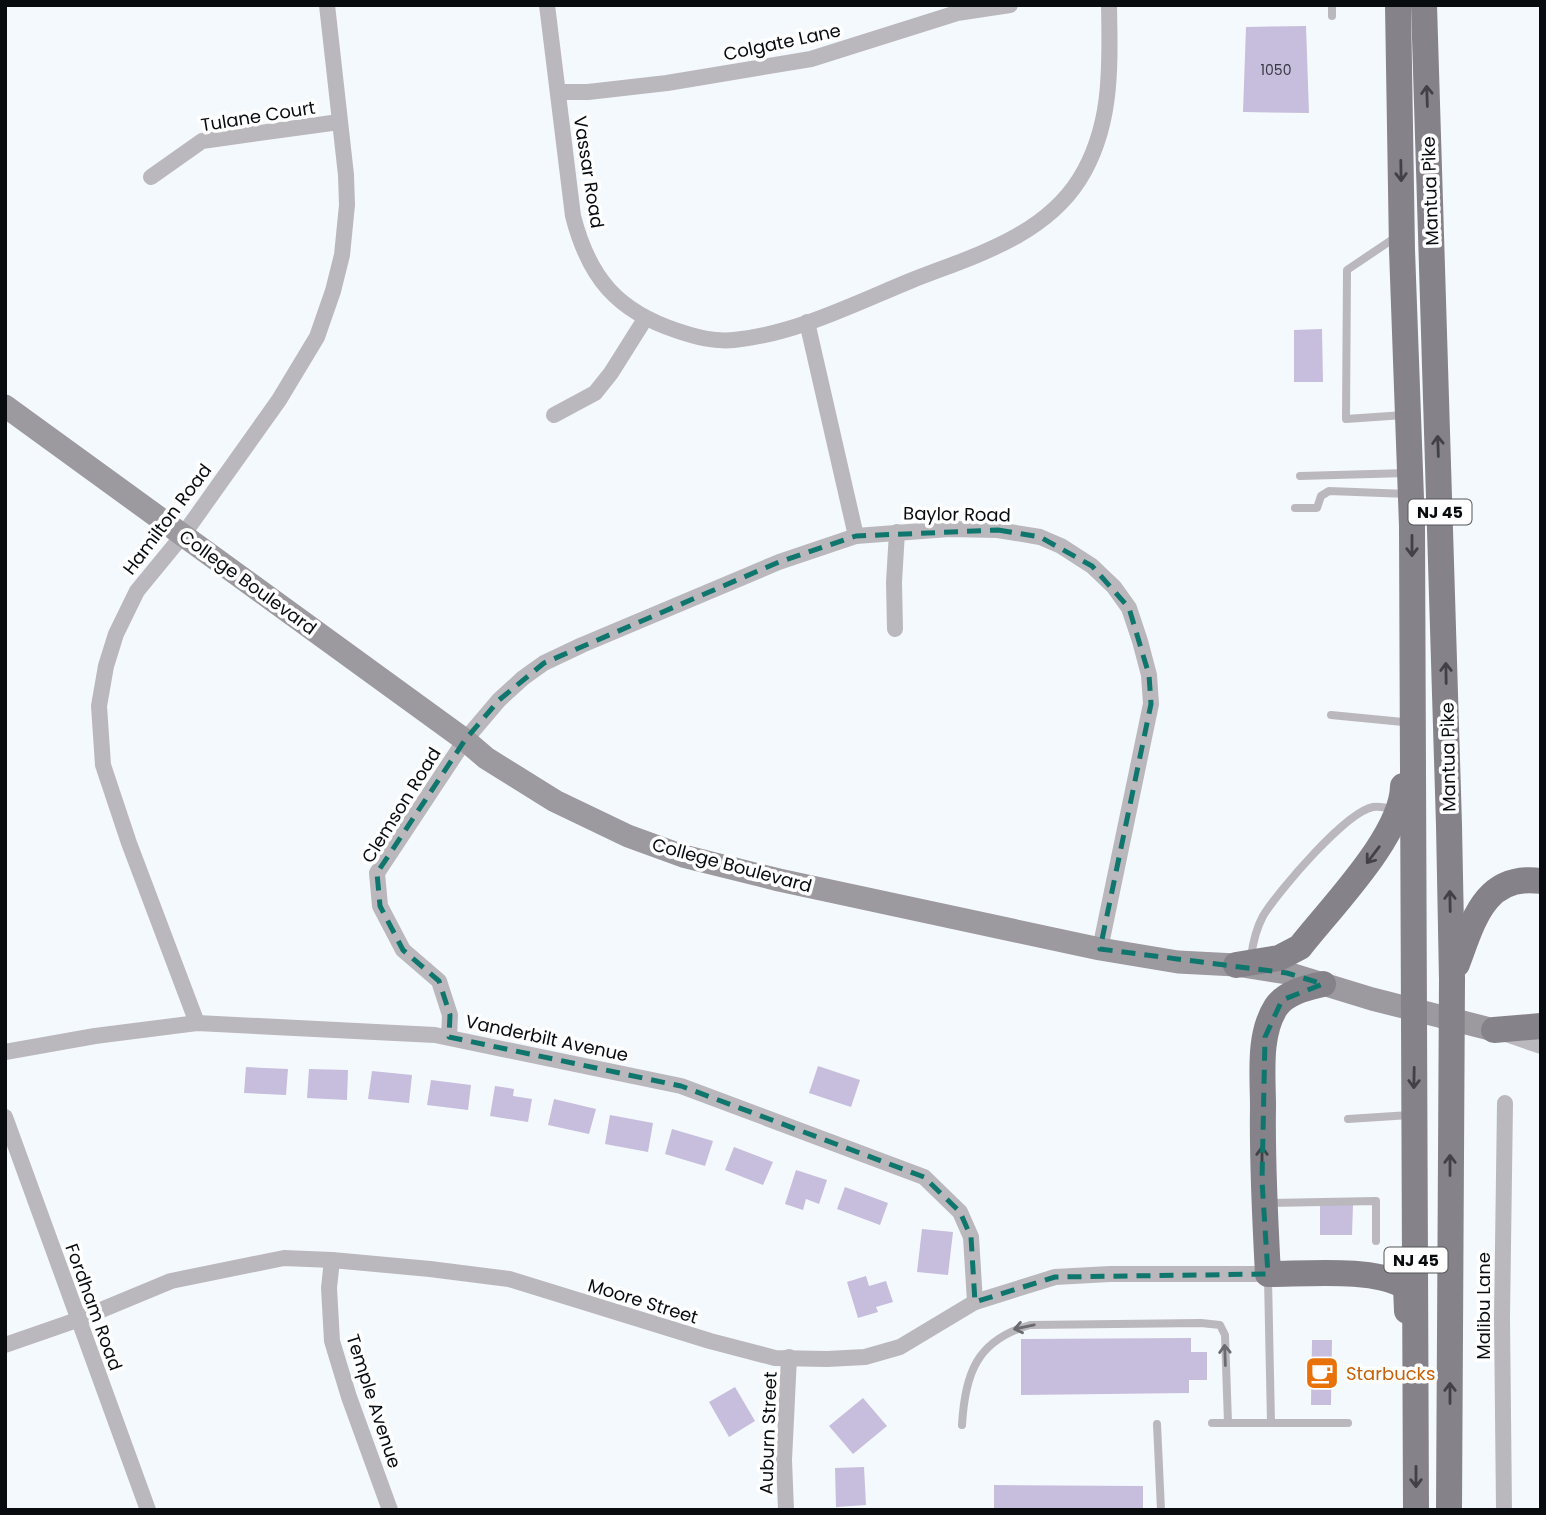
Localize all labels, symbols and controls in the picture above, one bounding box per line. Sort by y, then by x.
street label: Colgate Lane [721,17,843,67]
house number: 1050 [1261,60,1291,80]
one-way arrow [1420,85,1433,108]
street label: Tulane Court [199,95,317,137]
street label: Vassar Road [568,114,610,230]
street label: Mantua Pike [1416,136,1444,246]
one-way arrow [1394,160,1407,183]
one-way arrow [1431,435,1445,458]
street label: Hamilton Road [117,458,217,580]
road number: NJ 45 [1408,499,1472,524]
street label: Baylor Road [903,501,1011,527]
street label: College Boulevard [174,524,322,640]
one-way arrow [1405,534,1419,557]
one-way arrow [1439,662,1452,685]
street label: Mantua Pike [1435,702,1461,812]
street label: Clemson Road [355,742,447,868]
street label: College Boulevard [649,832,815,898]
one-way arrow [1365,845,1380,864]
one-way arrow [1444,890,1457,913]
street label: Vanderbilt Avenue [463,1009,631,1067]
one-way arrow [1407,1067,1421,1090]
one-way arrow [1255,1146,1269,1169]
one-way arrow [1443,1154,1457,1177]
street label: Fordham Road [59,1240,129,1374]
road number: NJ 45 [1384,1248,1448,1272]
street label: Malibu Lane [1471,1252,1496,1360]
street label: Moore Street [585,1272,701,1330]
one-way arrow [1013,1321,1036,1335]
street label: Temple Avenue [341,1331,407,1471]
one-way arrow [1219,1344,1232,1367]
cafe icon: Starbucks [1303,1354,1341,1392]
place label: Starbucks [1346,1361,1435,1386]
street label: Auburn Street [753,1371,783,1495]
one-way arrow [1443,1381,1457,1404]
one-way arrow [1409,1466,1423,1489]

